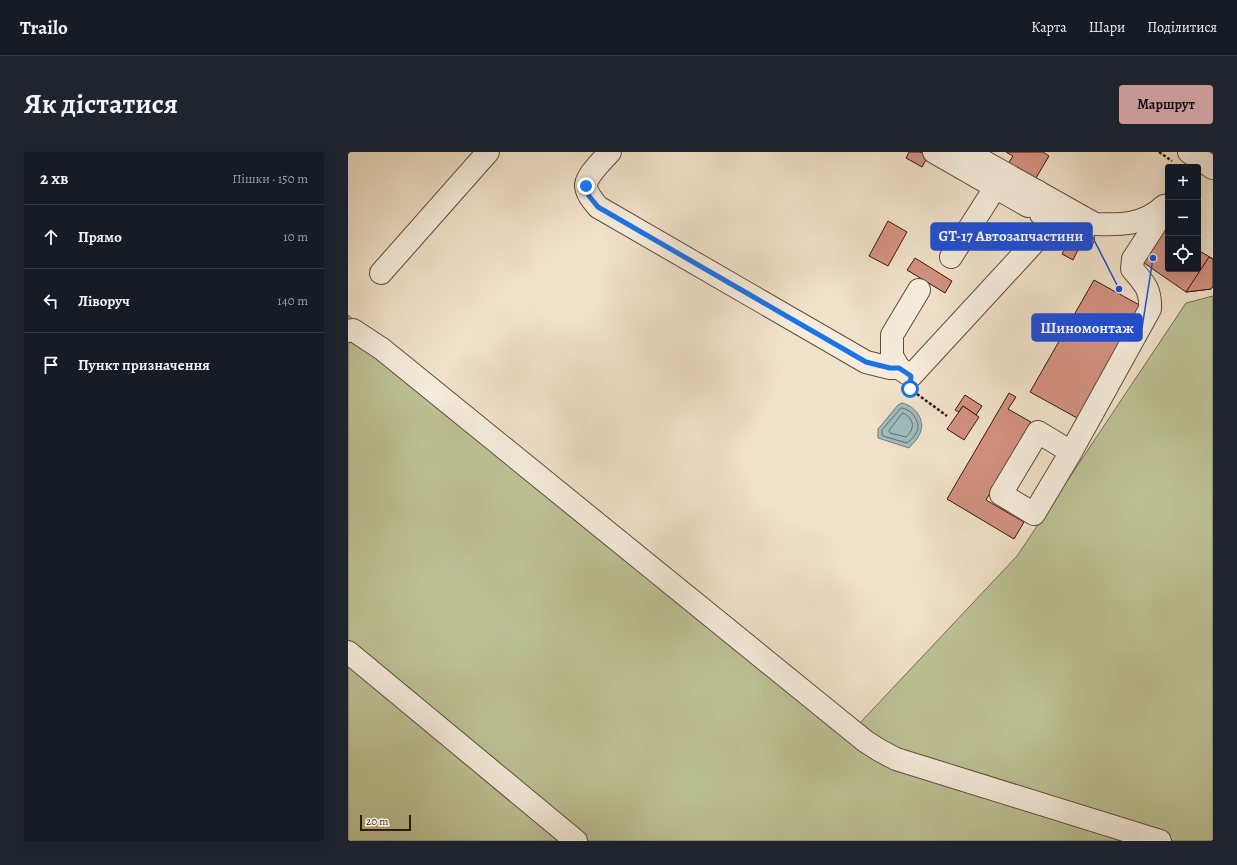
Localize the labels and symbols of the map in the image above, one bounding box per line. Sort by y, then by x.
route end [577,177,595,195]
callout: GT-17 Автозапчастини [931,223,1092,250]
text: GT-17 Автозапчастини [939,226,1084,246]
callout: Шиномонтаж [1032,314,1142,341]
text: Шиномонтаж [1040,318,1134,338]
route start [901,380,919,398]
scale bar [360,813,411,832]

